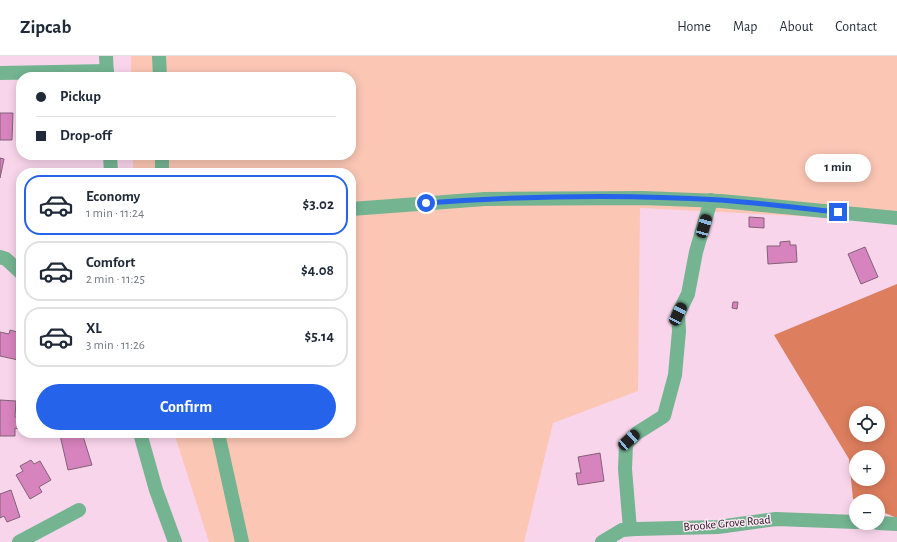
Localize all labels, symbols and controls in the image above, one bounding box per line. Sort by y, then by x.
text: Zipcab [20,18,71,37]
text: Home [677,20,711,34]
text: Map [733,20,757,34]
text: About [779,20,813,34]
text: Contact [835,20,877,34]
text: Pickup [60,89,101,104]
text: Drop-off [60,128,112,143]
callout: 1 min [805,154,871,182]
text: 1 min [824,161,852,174]
icon: car [38,187,74,223]
text: Economy [86,189,140,204]
route start [417,194,435,212]
text: $3.02 [302,197,334,212]
route end [829,203,847,221]
text: 1 min · 11:24 [86,207,144,220]
car [695,213,713,239]
icon: car [38,253,74,289]
text: Comfort [86,255,135,270]
text: $4.08 [301,263,334,278]
text: 2 min · 11:25 [86,273,145,286]
car [667,301,689,327]
icon: car [38,319,74,355]
text: XL [86,321,102,336]
text: $5.14 [304,329,334,344]
text: 3 min · 11:26 [86,339,145,352]
button: Confirm [36,384,336,430]
map controls [849,406,885,530]
button: locate [849,406,885,442]
car [616,428,642,452]
button: + [849,450,885,486]
button: − [849,494,885,530]
street label: Brooke Grove Road [683,513,771,533]

